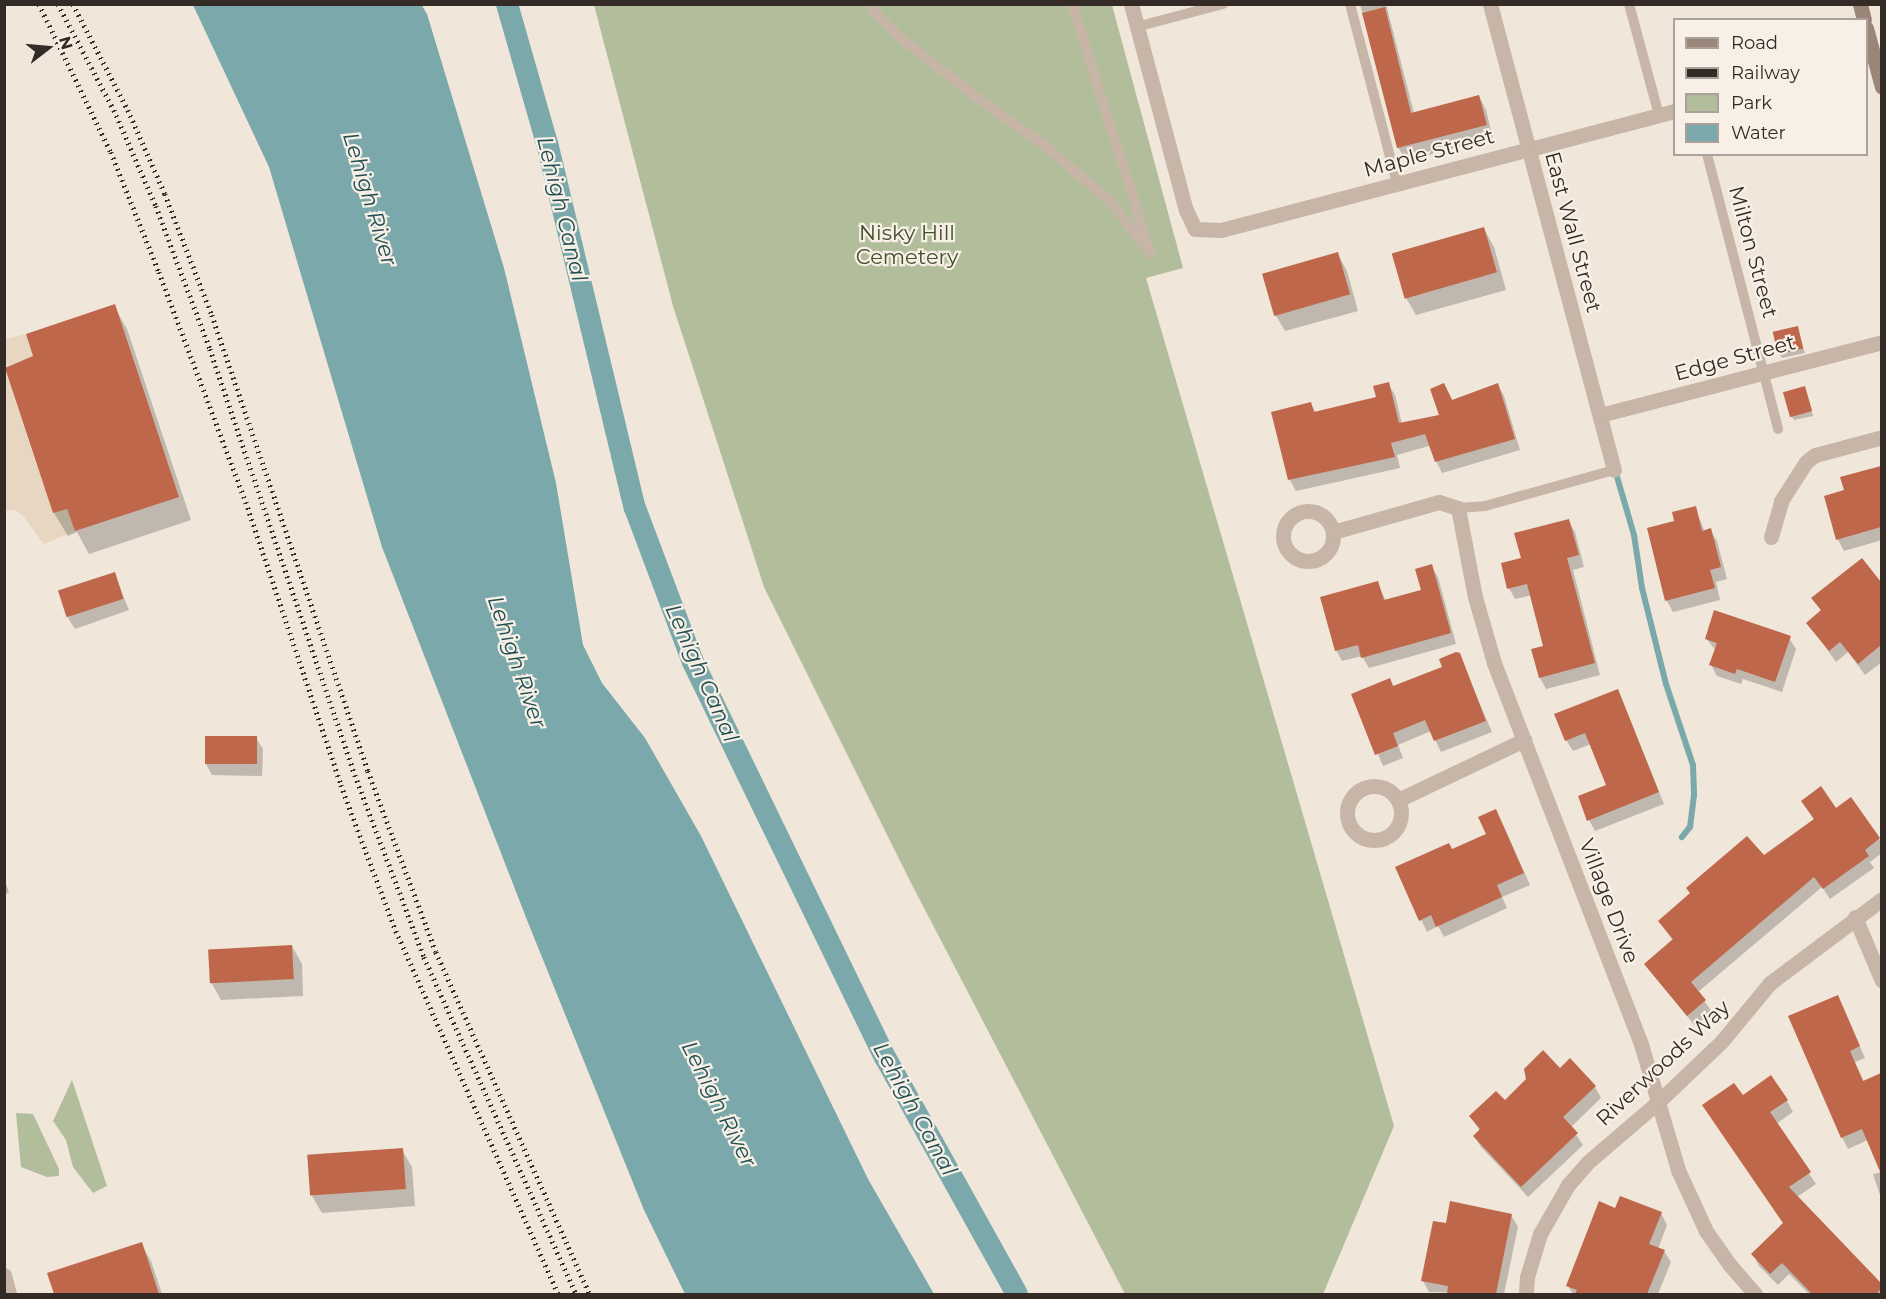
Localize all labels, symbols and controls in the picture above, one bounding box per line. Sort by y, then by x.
north arrow [18,18,78,78]
legend [1673,18,1868,156]
text: Road [1731,32,1778,54]
text: N [55,34,77,52]
text: Railway [1731,62,1800,84]
text: Park [1731,92,1772,114]
text: Water [1731,122,1786,144]
street label: Maple Street [1361,123,1497,183]
water label: Lehigh River [337,129,403,269]
water label: Lehigh Canal [531,134,593,284]
street label: East Wall Street [1539,149,1607,315]
street label: Milton Street [1723,183,1783,321]
park label: Nisky Hill Cemetery [856,220,958,270]
street label: Edge Street [1672,330,1798,386]
water label: Lehigh River [482,592,552,732]
water label: Lehigh Canal [660,600,744,746]
street label: Village Drive [1574,835,1644,967]
street label: Riverwoods Way [1591,995,1735,1131]
water label: Lehigh River [676,1036,762,1172]
water label: Lehigh Canal [867,1038,963,1180]

